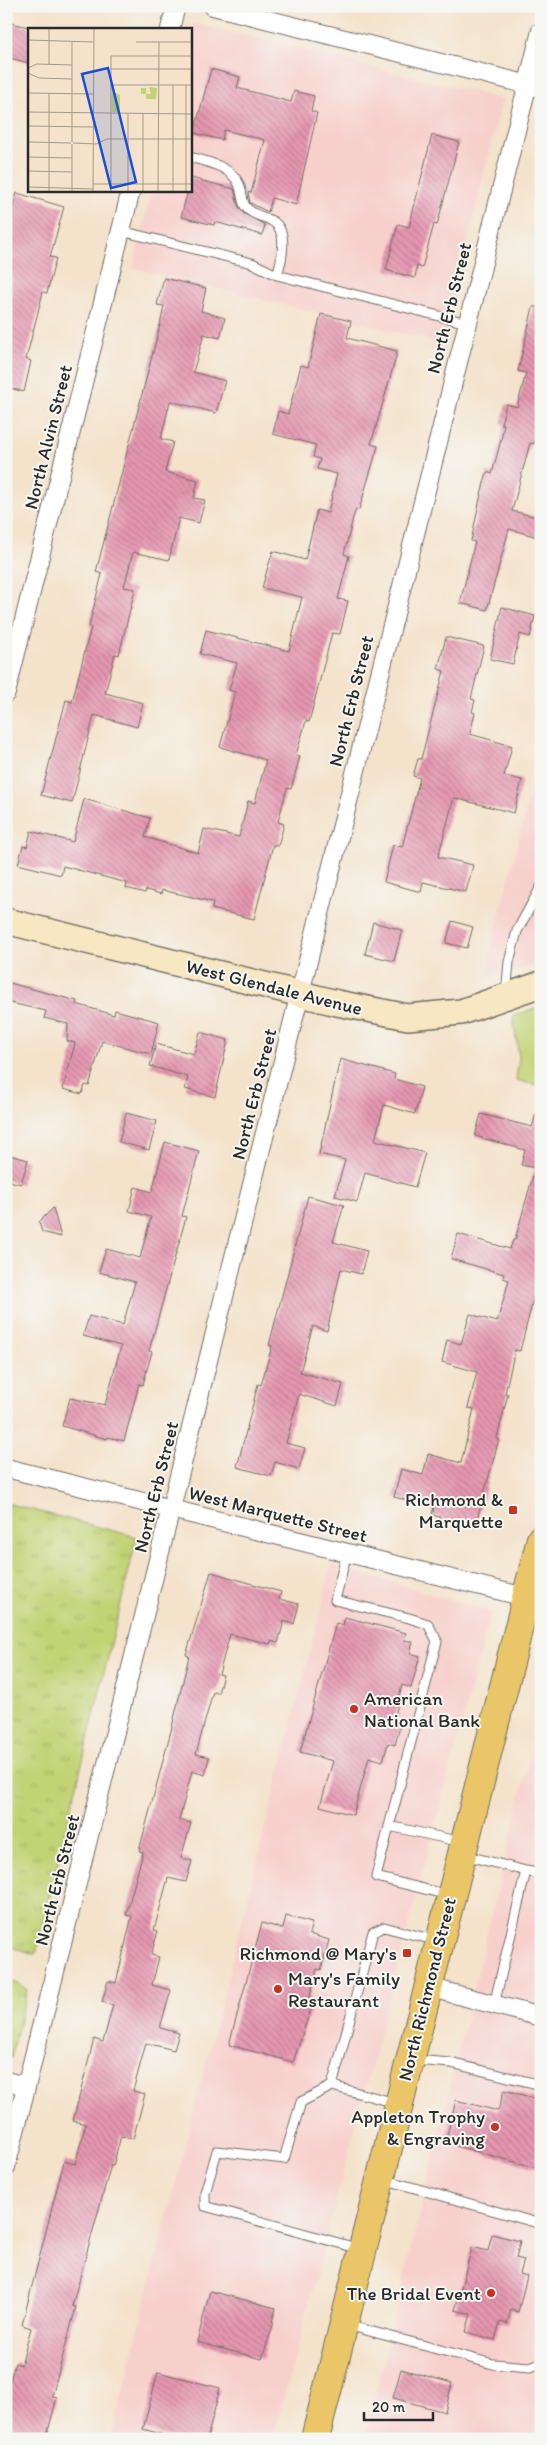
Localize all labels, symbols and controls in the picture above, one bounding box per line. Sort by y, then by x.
inset map [28,28,191,191]
street label: North Erb Street [422,240,476,376]
street label: North Alvin Street [19,362,77,512]
street label: North Erb Street [324,633,378,769]
street label: West Glendale Avenue [183,954,365,1020]
street label: North Erb Street [227,1026,281,1162]
street label: North Erb Street [129,1419,183,1555]
street label: West Marquette Street [186,1481,370,1547]
place label: Richmond & Marquette [405,1488,503,1533]
marker: Richmond & Marquette [507,1504,519,1516]
place label: American National Bank [364,1687,480,1732]
marker: American National Bank [348,1703,360,1715]
street label: North Erb Street [30,1812,84,1948]
street label: North Richmond Street [393,1895,461,2083]
place label: Richmond @ Mary's [239,1942,397,1965]
marker: Richmond @ Mary's [401,1947,413,1959]
place label: Mary's Family Restaurant [288,1967,400,2012]
marker: Mary's Family Restaurant [272,1983,284,1995]
place label: Appleton Trophy & Engraving [351,2105,485,2150]
marker: Appleton Trophy & Engraving [489,2121,501,2133]
place label: The Bridal Event [347,2282,481,2305]
marker: The Bridal Event [485,2287,497,2299]
scale bar [364,2390,433,2422]
text: 20 m [372,2398,406,2416]

